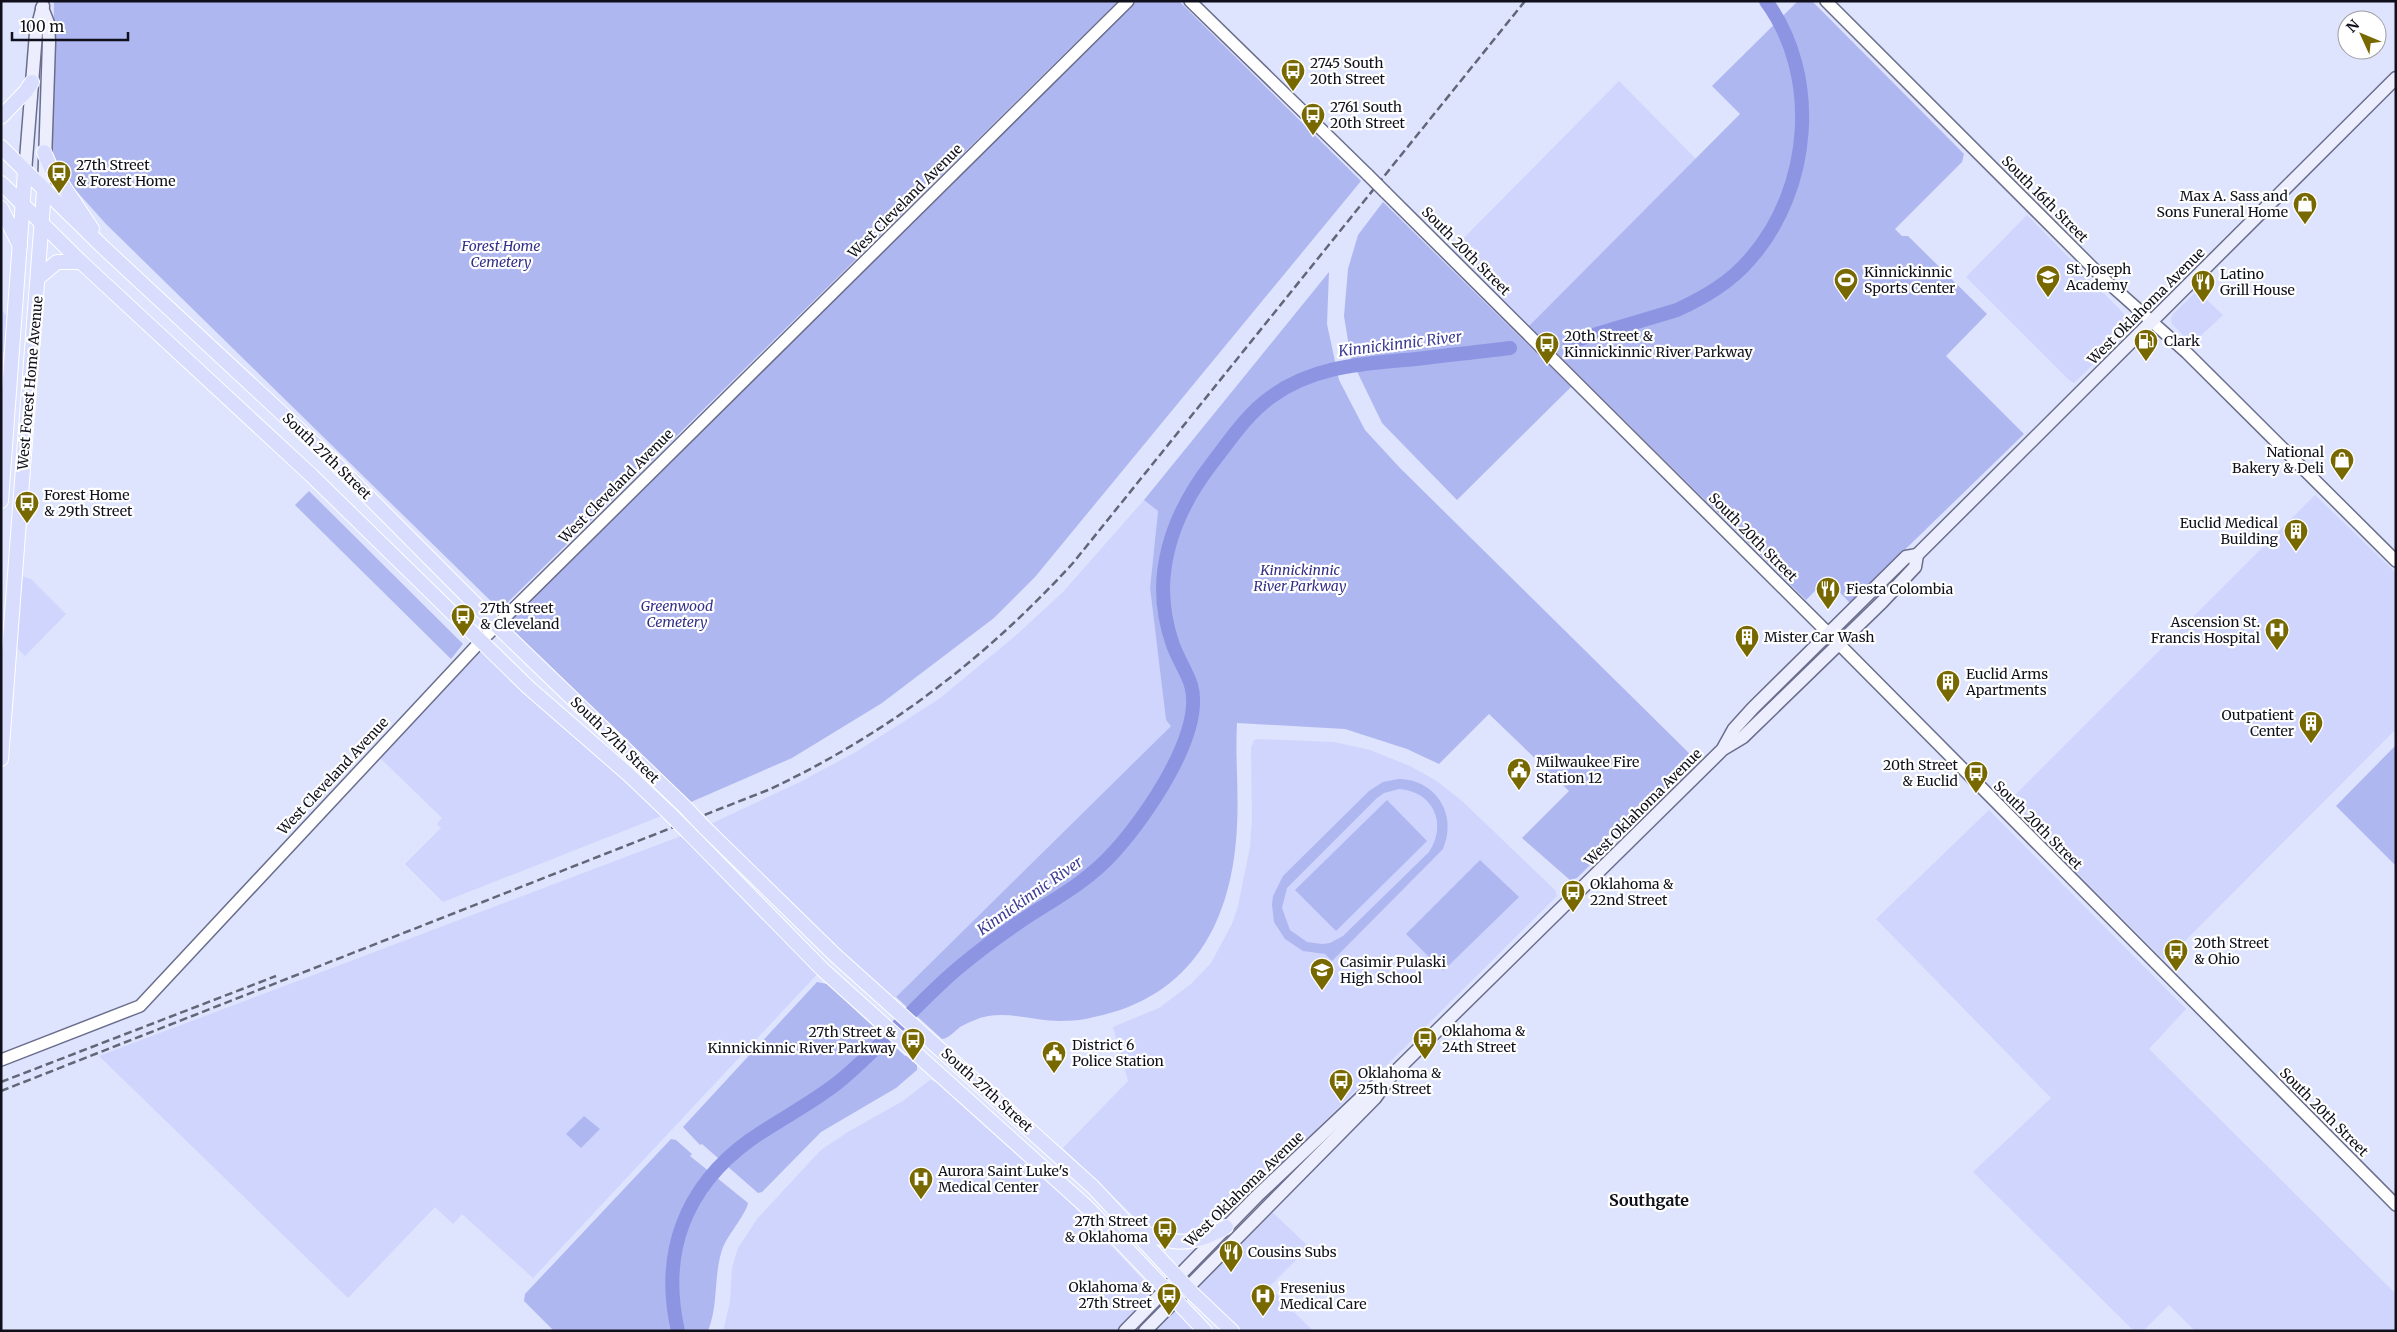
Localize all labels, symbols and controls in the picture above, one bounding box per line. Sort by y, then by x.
scale bar [12,10,129,42]
north arrow [2337,10,2387,60]
text: N [2342,16,2363,36]
text: 100 m [20,17,64,36]
place label: 2745 South 20th Street [1310,54,1386,88]
bus stop icon: 2745 South 20th Street [1280,58,1306,92]
place label: 2761 South 20th Street [1330,98,1406,132]
bus stop icon: 2761 South 20th Street [1300,102,1326,136]
street label: West Cleveland Avenue [843,140,966,263]
street label: South 16th Street [1998,152,2093,247]
place label: 27th Street & Forest Home [76,156,175,190]
bus stop icon: 27th Street & Forest Home [46,160,72,194]
place label: Max A. Sass and Sons Funeral Home [2156,187,2289,221]
shop icon: Max A. Sass and Sons Funeral Home [2292,191,2318,225]
street label: South 20th Street [1418,203,1515,300]
park label: Forest Home Cemetery [461,237,540,271]
street label: West Oklahoma Avenue [2083,244,2208,369]
place label: St. Joseph Academy [2065,260,2131,294]
place label: Kinnickinnic Sports Center [1864,263,1955,297]
school or university icon: St. Joseph Academy [2035,264,2061,298]
place label: Latino Grill House [2220,265,2295,299]
sports icon: Kinnickinnic Sports Center [1833,267,1859,301]
restaurant icon: Latino Grill House [2190,269,2216,303]
street label: West Forest Home Avenue [13,295,47,472]
water label: Kinnickinnic River [1336,326,1464,361]
place label: 20th Street & Kinnickinnic River Parkway [1564,327,1753,361]
fuel station icon: Clark [2133,328,2159,362]
bus stop icon: 20th Street & Kinnickinnic River Parkway [1534,331,1560,365]
place label: Clark [2164,332,2200,350]
street label: South 27th Street [279,409,376,503]
street label: West Cleveland Avenue [554,425,677,548]
place label: National Bakery & Deli [2232,443,2325,477]
shop icon: National Bakery & Deli [2329,447,2355,481]
place label: Forest Home & 29th Street [44,486,133,520]
street label: South 20th Street [1705,489,1802,586]
bus stop icon: Forest Home & 29th Street [14,490,40,524]
place label: Euclid Medical Building [2180,514,2279,548]
building icon: Euclid Medical Building [2283,518,2309,552]
park label: Kinnickinnic River Parkway [1254,561,1347,595]
restaurant icon: Fiesta Colombia [1815,576,1841,610]
place label: Fiesta Colombia [1846,580,1954,598]
park label: Greenwood Cemetery [641,597,713,631]
place label: 27th Street & Cleveland [480,599,560,633]
bus stop icon: 27th Street & Cleveland [450,603,476,637]
place label: Ascension St. Francis Hospital [2151,613,2261,647]
hospital icon: Ascension St. Francis Hospital [2264,617,2290,651]
building icon: Mister Car Wash [1734,624,1760,658]
place label: Mister Car Wash [1764,628,1875,646]
place label: Euclid Arms Apartments [1965,665,2048,699]
building icon: Euclid Arms Apartments [1935,669,1961,703]
street label: South 27th Street [567,693,664,787]
place label: Outpatient Center [2221,706,2295,740]
building icon: Outpatient Center [2298,710,2324,744]
street label: West Cleveland Avenue [273,713,392,839]
street label: West Oklahoma Avenue [1580,745,1705,870]
place label: Milwaukee Fire Station 12 [1536,753,1639,787]
place label: 20th Street & Euclid [1883,756,1959,790]
public building icon: Milwaukee Fire Station 12 [1506,757,1532,791]
bus stop icon: 20th Street & Euclid [1963,760,1989,794]
street label: South 20th Street [1990,777,2087,874]
water label: Kinnickinnic River [973,852,1087,940]
place label: Oklahoma & 22nd Street [1590,875,1674,909]
bus stop icon: Oklahoma & 22nd Street [1560,879,1586,913]
place label: 20th Street & Ohio [2194,934,2270,968]
bus stop icon: 20th Street & Ohio [2163,938,2189,972]
place label: Casimir Pulaski High School [1340,953,1446,987]
school or university icon: Casimir Pulaski High School [1309,957,1335,991]
place label: Oklahoma & 24th Street [1442,1022,1526,1056]
place label: 27th Street & Kinnickinnic River Parkway [707,1023,897,1057]
bus stop icon: Oklahoma & 24th Street [1412,1026,1438,1060]
bus stop icon: 27th Street & Kinnickinnic River Parkway [900,1027,926,1061]
place label: District 6 Police Station [1072,1036,1164,1070]
public building icon: District 6 Police Station [1041,1040,1067,1074]
street label: South 27th Street [938,1044,1037,1136]
place label: Oklahoma & 25th Street [1358,1064,1442,1098]
street label: South 20th Street [2276,1064,2373,1161]
bus stop icon: Oklahoma & 25th Street [1328,1068,1354,1102]
street label: West Oklahoma Avenue [1180,1128,1307,1251]
place label: Aurora Saint Luke's Medical Center [937,1162,1069,1196]
hospital icon: Aurora Saint Luke's Medical Center [908,1166,934,1200]
district label: Southgate [1609,1190,1689,1210]
place label: 27th Street & Oklahoma [1065,1212,1149,1246]
bus stop icon: 27th Street & Oklahoma [1152,1216,1178,1250]
restaurant icon: Cousins Subs [1218,1239,1244,1273]
place label: Cousins Subs [1248,1243,1337,1261]
place label: Oklahoma & 27th Street [1069,1278,1153,1312]
place label: Fresenius Medical Care [1280,1279,1367,1313]
bus stop icon: Oklahoma & 27th Street [1156,1282,1182,1316]
hospital icon: Fresenius Medical Care [1250,1283,1276,1317]

